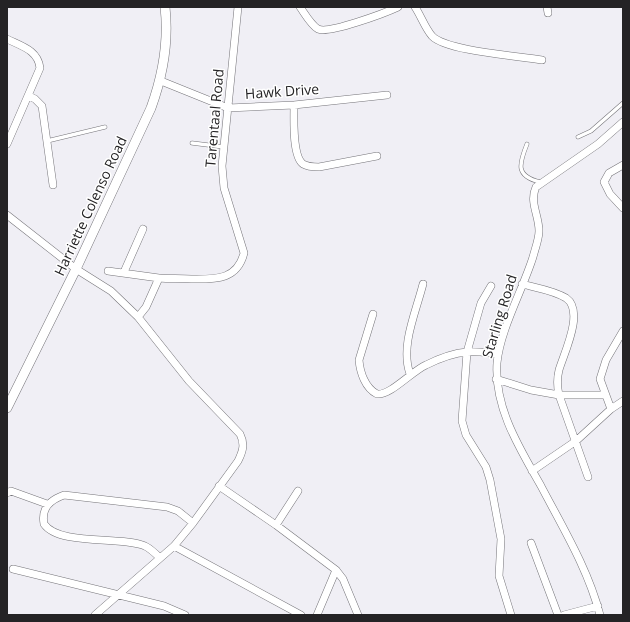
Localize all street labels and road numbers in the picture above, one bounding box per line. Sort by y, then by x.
street label: Tarentaal Road [200,68,228,168]
street label: Hawk Drive [244,79,320,103]
street label: Harriette Colenso Road [49,133,131,279]
street label: Starling Road [477,272,521,360]

